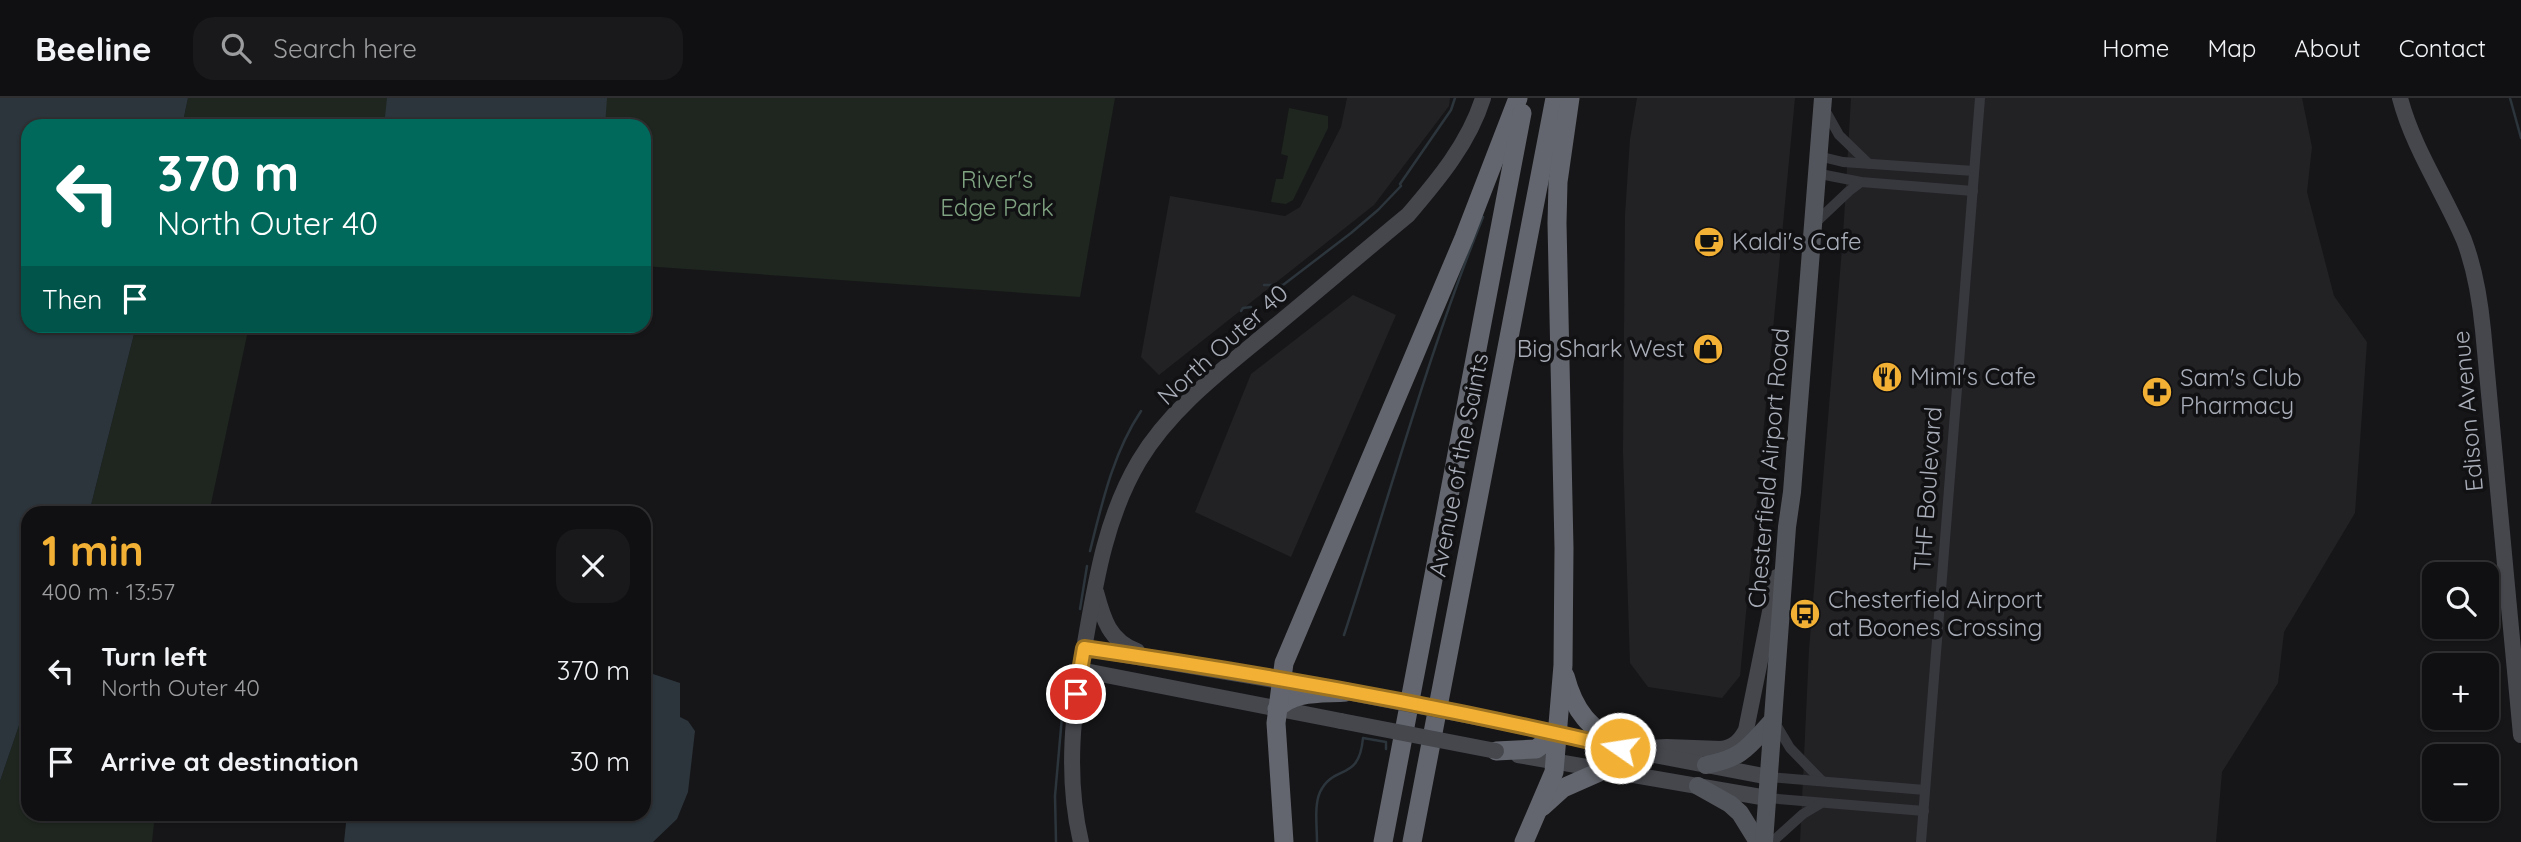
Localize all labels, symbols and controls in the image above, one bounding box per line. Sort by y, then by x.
search box [193,17,683,80]
text: Beeline [35,28,151,69]
icon: search [217,29,255,67]
text: Search here [273,32,417,65]
text: Home [2102,33,2169,63]
text: Map [2207,33,2256,63]
text: About [2294,33,2361,63]
text: Contact [2399,33,2486,63]
text: 370 m [157,142,299,203]
icon: left [42,147,133,238]
park label: River's Edge Park [940,164,1054,222]
text: North Outer 40 [157,203,378,243]
cafe icon: Kaldi's Cafe [1692,225,1726,259]
place label: Kaldi's Cafe [1732,226,1862,256]
street label: North Outer 40 [1151,278,1294,411]
icon: arrive [116,280,154,318]
text: Then [42,283,102,316]
street label: Chesterfield Airport Road [1741,327,1795,609]
street label: Edison Avenue [2445,329,2489,493]
shop icon: Big Shark West [1691,332,1725,366]
place label: Big Shark West [1517,333,1685,363]
street label: Avenue of the Saints [1422,350,1494,579]
restaurant icon: Mimi's Cafe [1870,360,1904,394]
place label: Mimi's Cafe [1910,361,2036,391]
place label: Sam's Club Pharmacy [2180,362,2302,420]
pharmacy icon: Sam's Club Pharmacy [2140,375,2174,409]
street label: THF Boulevard [1906,406,1948,572]
text: 1 min [42,524,144,577]
button: close [556,529,630,603]
map controls [2422,562,2499,821]
button: search [2422,562,2499,639]
text: 400 m · 13:57 [42,577,175,606]
place label: Chesterfield Airport at Boones Crossing [1828,584,2043,642]
bus stop icon: Chesterfield Airport at Boones Crossing [1788,597,1822,631]
text: Turn left [101,640,208,673]
icon: left [42,652,80,690]
button: + [2422,653,2499,730]
text: 370 m [557,654,630,687]
pin [1046,664,1106,724]
text: North Outer 40 [101,673,260,702]
icon: arrive [1057,675,1095,713]
position arrow [1583,711,1657,785]
icon: arrive [42,743,80,781]
button: − [2422,744,2499,821]
text: Arrive at destination [101,745,359,778]
text: 30 m [570,745,630,778]

